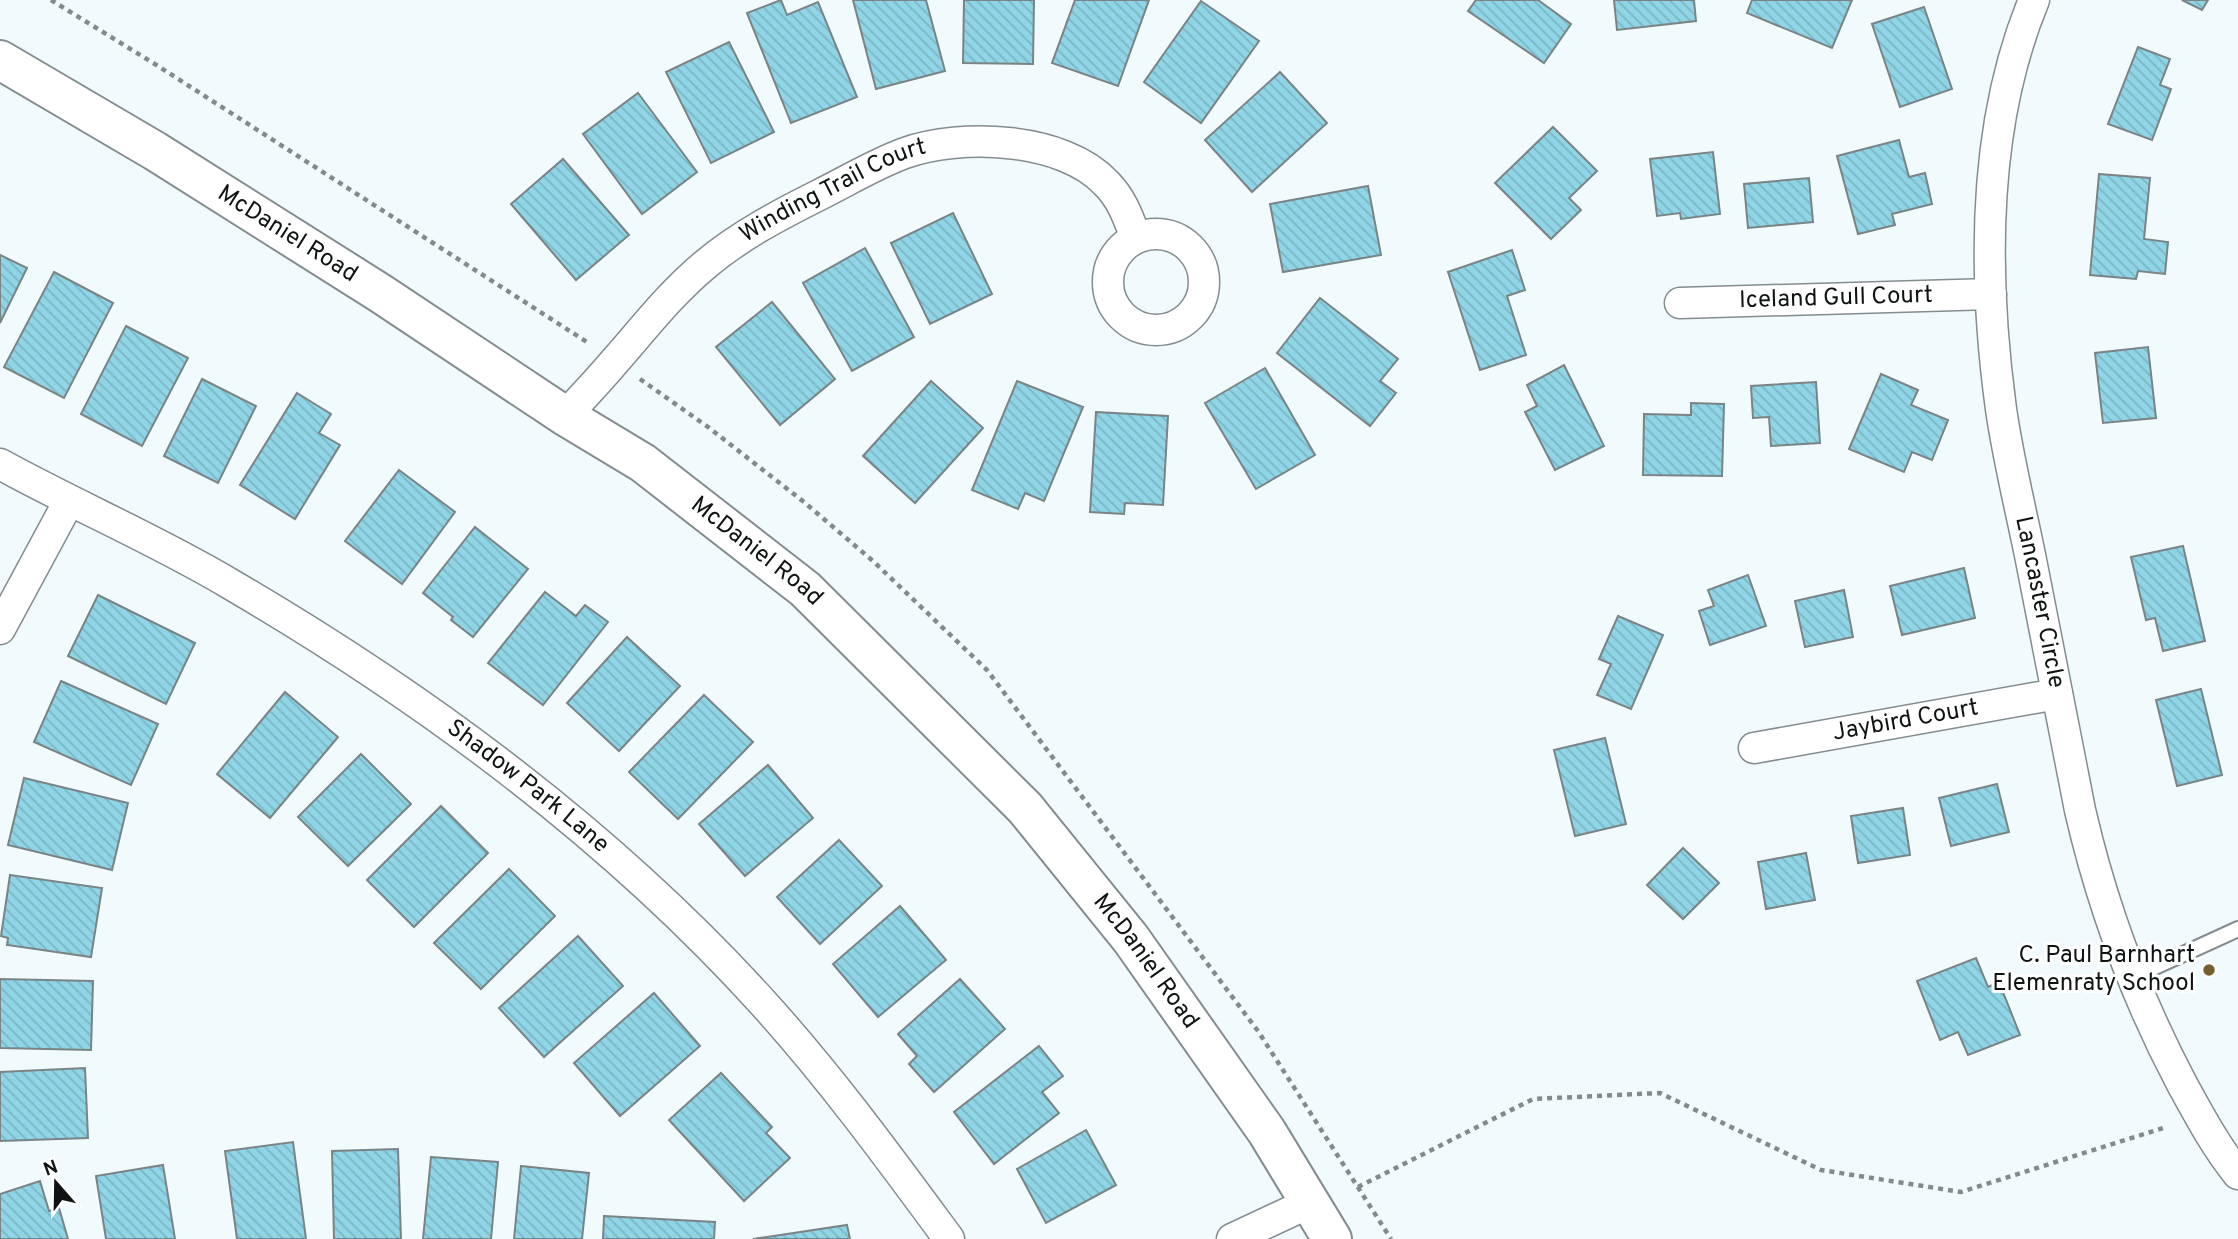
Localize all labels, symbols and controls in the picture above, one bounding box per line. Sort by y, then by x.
street label: Winding Trail Court [734,133,929,250]
street label: McDaniel Road [211,179,363,290]
street label: Iceland Gull Court [1739,281,1933,316]
street label: McDaniel Road [684,490,829,613]
street label: Lancaster Circle [2007,514,2071,691]
street label: Jaybird Court [1830,693,1981,749]
street label: Shadow Park Lane [440,714,615,860]
street label: McDaniel Road [1086,888,1205,1035]
place label: C. Paul Barnhart Elemenraty School [1992,941,2195,999]
marker: C. Paul Barnhart Elemenraty School [2201,962,2217,978]
north arrow [21,1148,91,1218]
text: N [40,1155,61,1183]

